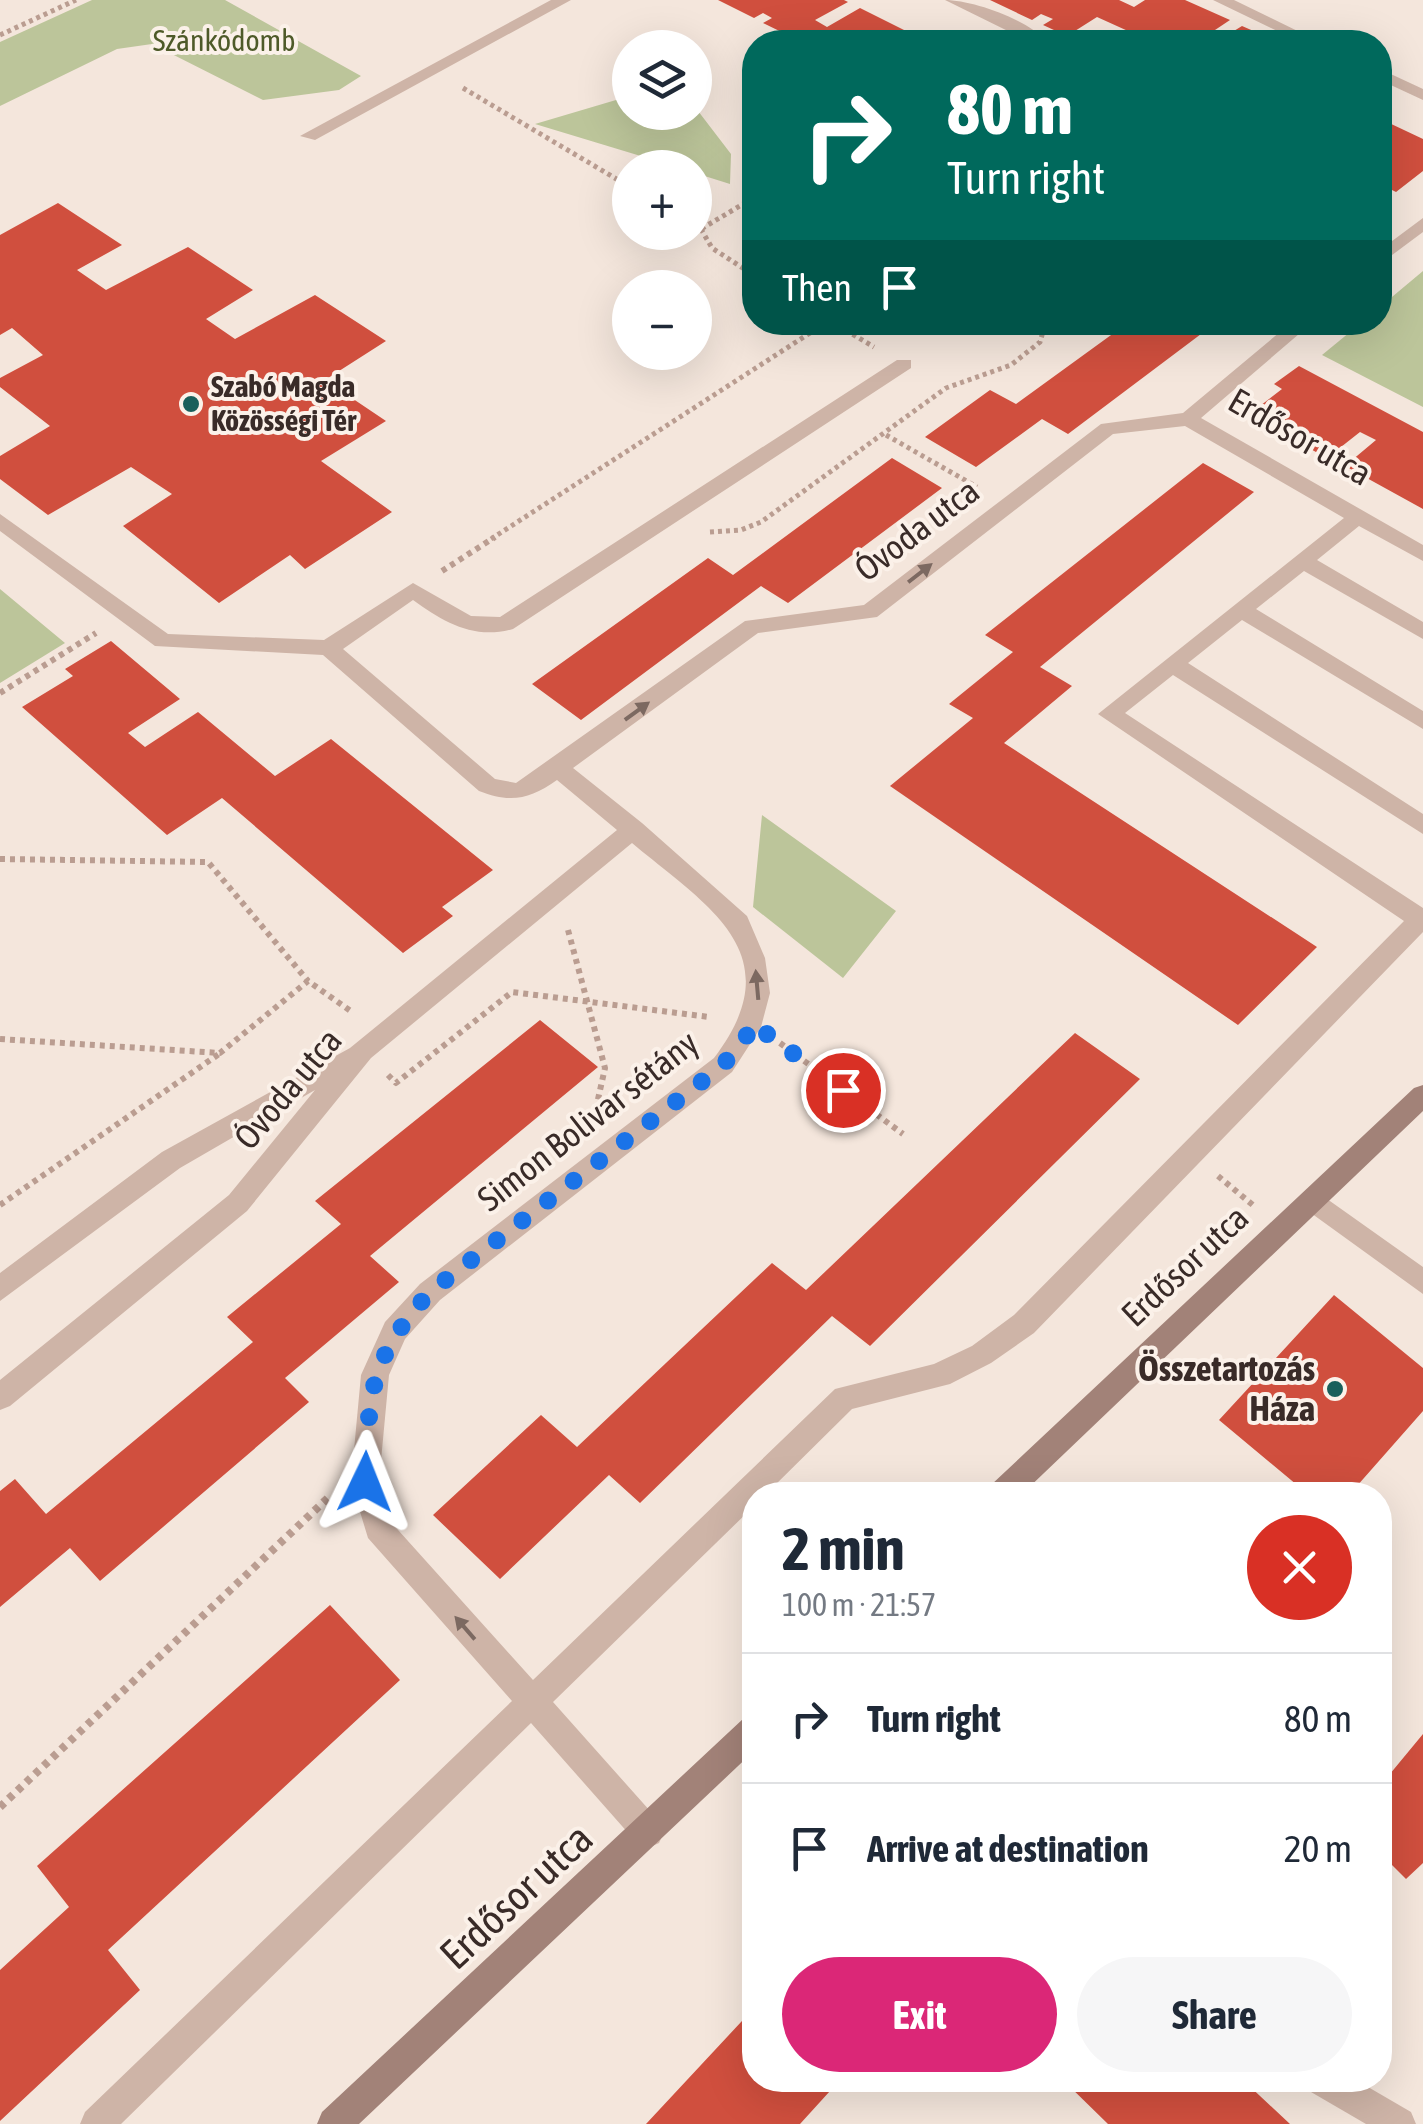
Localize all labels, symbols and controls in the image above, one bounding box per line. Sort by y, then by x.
park label: Szánkódomb [153,23,295,57]
map controls [612,30,712,370]
button: layers [612,30,712,130]
text: 80 m [947,69,1073,149]
icon: right [782,70,912,200]
button: + [612,150,712,250]
text: Turn right [947,152,1105,204]
icon: arrive [872,260,927,315]
text: Then [782,266,852,309]
button: − [612,270,712,370]
place label: Szabó Magda Közösségi Tér [211,369,357,437]
street label: Erdősor utca [1222,379,1379,493]
marker: Szabó Magda Közösségi Tér [180,393,202,415]
street label: Óvoda utca [847,470,986,589]
one-way arrow [908,563,933,584]
one-way arrow [624,701,650,721]
one-way arrow [748,969,764,1000]
street label: Óvoda utca [225,1020,349,1157]
street label: Simon Bolivar sétány [469,1022,705,1218]
pin [801,1048,886,1133]
icon: arrive [816,1063,871,1118]
street label: Erdősor utca [1113,1197,1256,1334]
place label: Összetartozás Háza [1138,1348,1315,1428]
marker: Összetartozás Háza [1324,1378,1346,1400]
position arrow [313,1430,417,1534]
text: 2 min [782,1514,905,1583]
button: close [1247,1515,1352,1620]
text: 100 m · 21:57 [782,1586,936,1623]
one-way arrow [455,1616,477,1641]
icon: right [782,1691,837,1746]
text: Turn right [867,1697,1001,1740]
text: 80 m [1284,1697,1352,1740]
street label: Erdősor utca [430,1814,602,1978]
icon: arrive [782,1821,837,1876]
text: Arrive at destination [867,1827,1149,1870]
text: 20 m [1284,1827,1352,1870]
button: Exit [782,1957,1057,2072]
button: Share [1077,1957,1352,2072]

